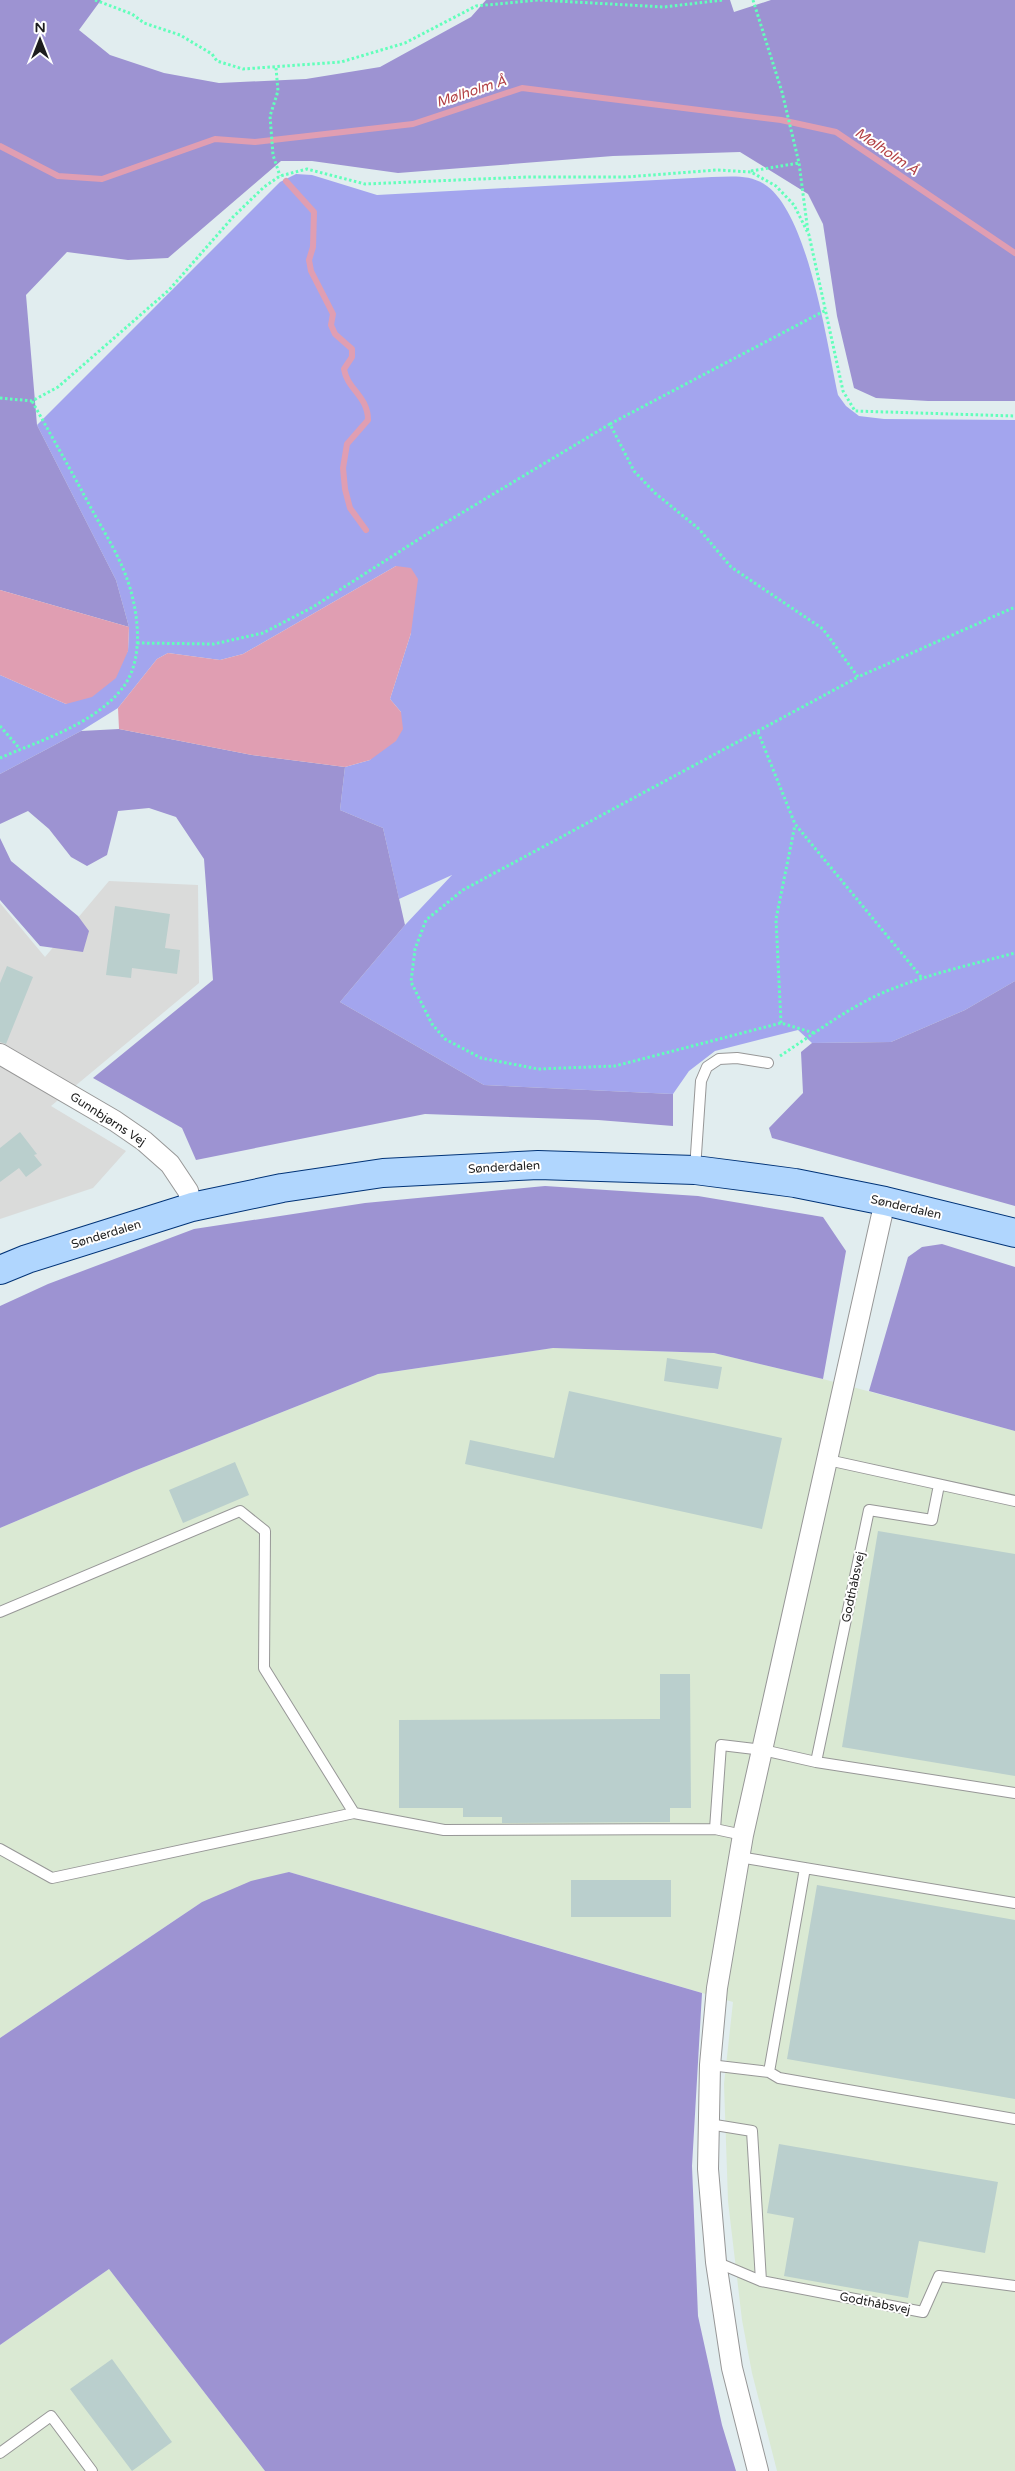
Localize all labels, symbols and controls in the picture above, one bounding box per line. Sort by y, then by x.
north arrow [15,15,65,65]
text: N [34,19,46,36]
water label: Mølholm Å [434,72,508,111]
water label: Mølholm Å [852,124,922,179]
street label: Gunnbjørns Vej [68,1089,148,1149]
street label: Sønderdalen [468,1158,540,1176]
street label: Sønderdalen [869,1192,943,1222]
street label: Sønderdalen [69,1217,143,1251]
street label: Godthåbsvej [839,1550,867,1624]
street label: Godthåbsvej [838,2289,912,2317]

